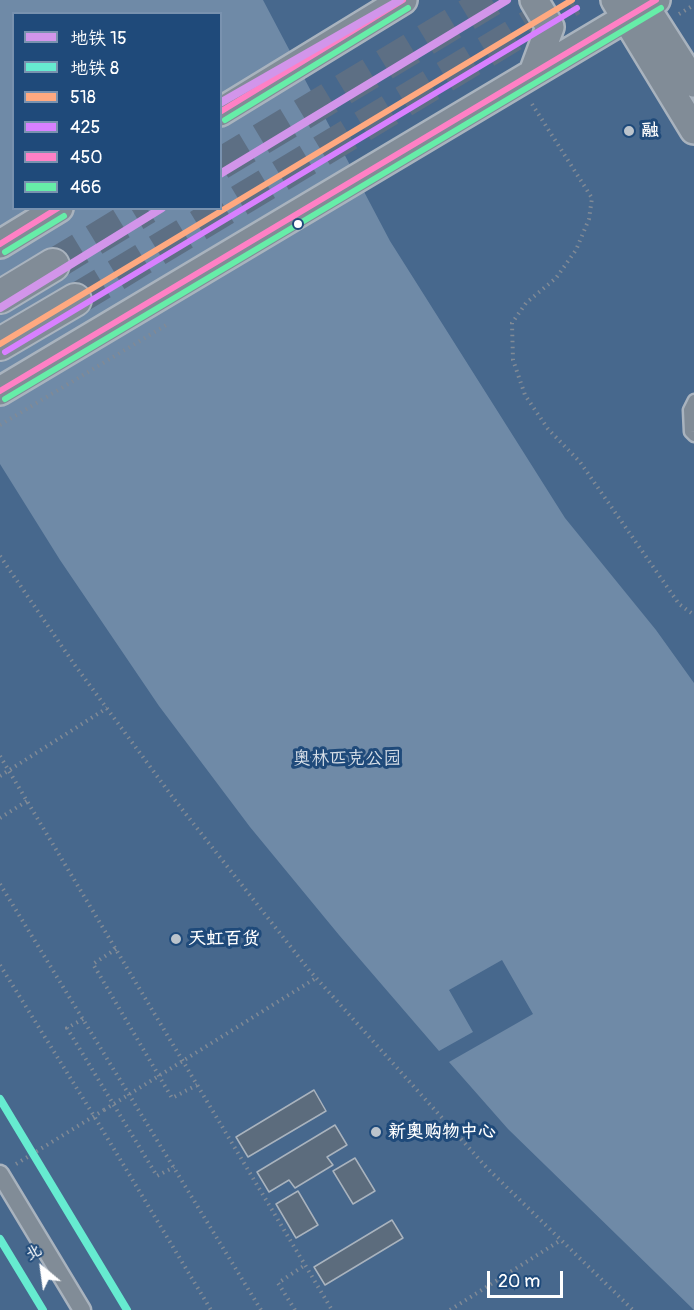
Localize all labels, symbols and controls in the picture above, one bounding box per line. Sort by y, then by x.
legend [12,12,222,210]
text: 地铁 15 [70,27,127,50]
text: 地铁 8 [70,57,119,80]
text: 518 [70,86,96,109]
text: 425 [70,116,100,139]
place label: 融 [641,120,659,142]
marker: 融 [622,124,636,138]
text: 450 [70,146,103,169]
text: 466 [70,176,101,199]
unlabelled marker [292,218,304,230]
park label: 奥林匹克公园 [293,748,401,770]
place label: 天虹百货 [188,928,260,950]
marker: 天虹百货 [169,932,183,946]
place label: 新奥购物中心 [388,1121,496,1143]
marker: 新奥购物中心 [369,1125,383,1139]
north arrow [12,1238,72,1298]
text: 北 [21,1240,45,1265]
scale bar [490,1259,566,1297]
text: 20 m [498,1270,540,1293]

